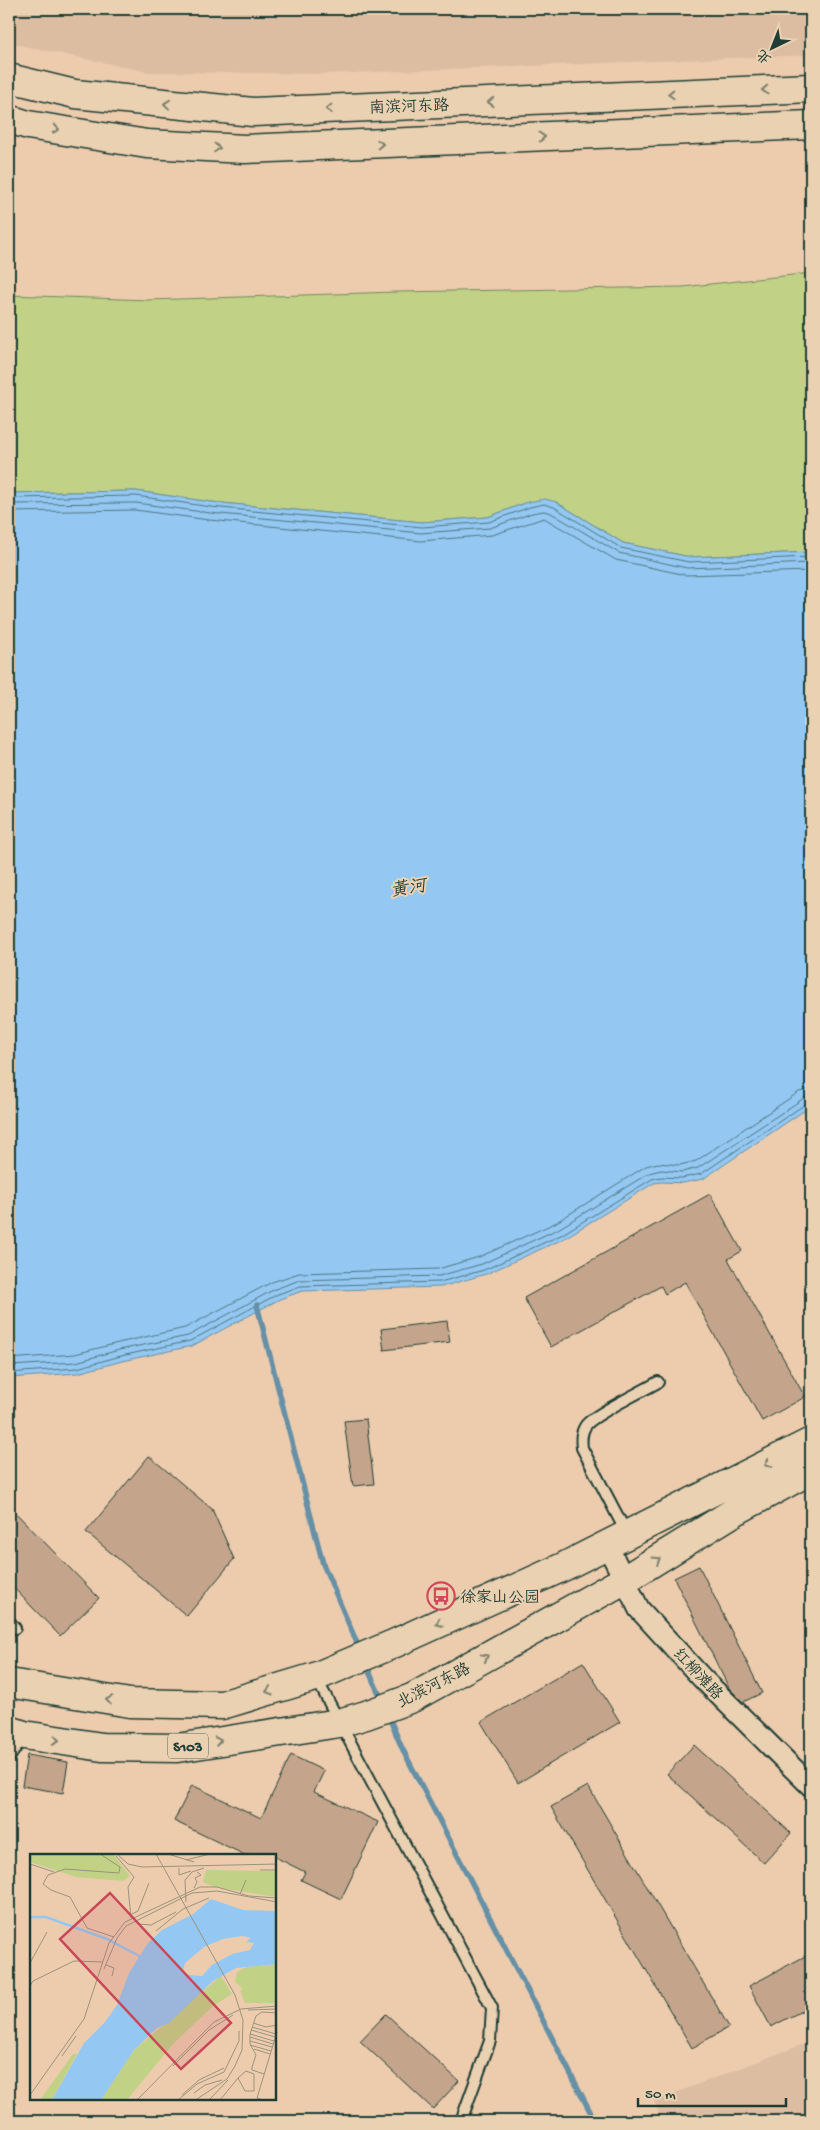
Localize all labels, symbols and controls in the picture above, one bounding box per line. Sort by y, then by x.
north arrow [748,22,798,72]
text: 北 [754,45,776,67]
one-way arrow [761,85,769,95]
one-way arrow [667,89,674,99]
street label: 南滨河东路 [369,96,449,119]
one-way arrow [487,96,495,107]
one-way arrow [162,99,170,110]
one-way arrow [325,103,333,114]
one-way arrow [52,124,61,134]
one-way arrow [538,131,546,142]
one-way arrow [376,138,384,149]
one-way arrow [214,142,222,153]
water label: 黄河 [389,875,431,903]
one-way arrow [764,1458,773,1468]
one-way arrow [652,1556,661,1566]
bus stop icon: 徐家山公园 [426,1581,456,1611]
place label: 徐家山公园 [460,1588,540,1609]
one-way arrow [435,1617,444,1628]
street label: 红柳滩路 [668,1644,727,1705]
one-way arrow [480,1654,489,1664]
street label: 北滨河东路 [394,1659,475,1714]
one-way arrow [265,1685,273,1695]
one-way arrow [104,1695,113,1705]
one-way arrow [52,1734,61,1744]
road number: S103 [168,1734,208,1758]
one-way arrow [213,1736,222,1746]
inset map [30,1854,276,2100]
scale bar [638,2075,785,2107]
text: 50 m [645,2086,676,2104]

